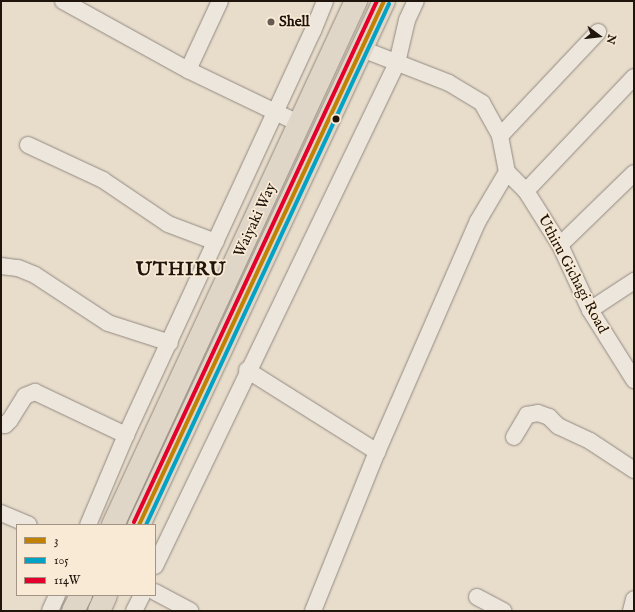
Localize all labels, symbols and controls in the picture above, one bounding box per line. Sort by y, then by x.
place label: Shell [279,13,310,31]
north arrow [579,16,619,56]
marker: Shell [266,17,276,27]
text: N [603,33,619,46]
unlabelled marker [331,114,341,124]
street label: Waiyaki Way [230,180,280,260]
street label: Uthiru Gichagi Road [534,211,612,337]
district label: UTHIRU [136,260,226,282]
legend [16,524,156,596]
text: 3 [54,533,58,548]
text: 105 [54,553,69,568]
text: 114W [54,573,80,588]

